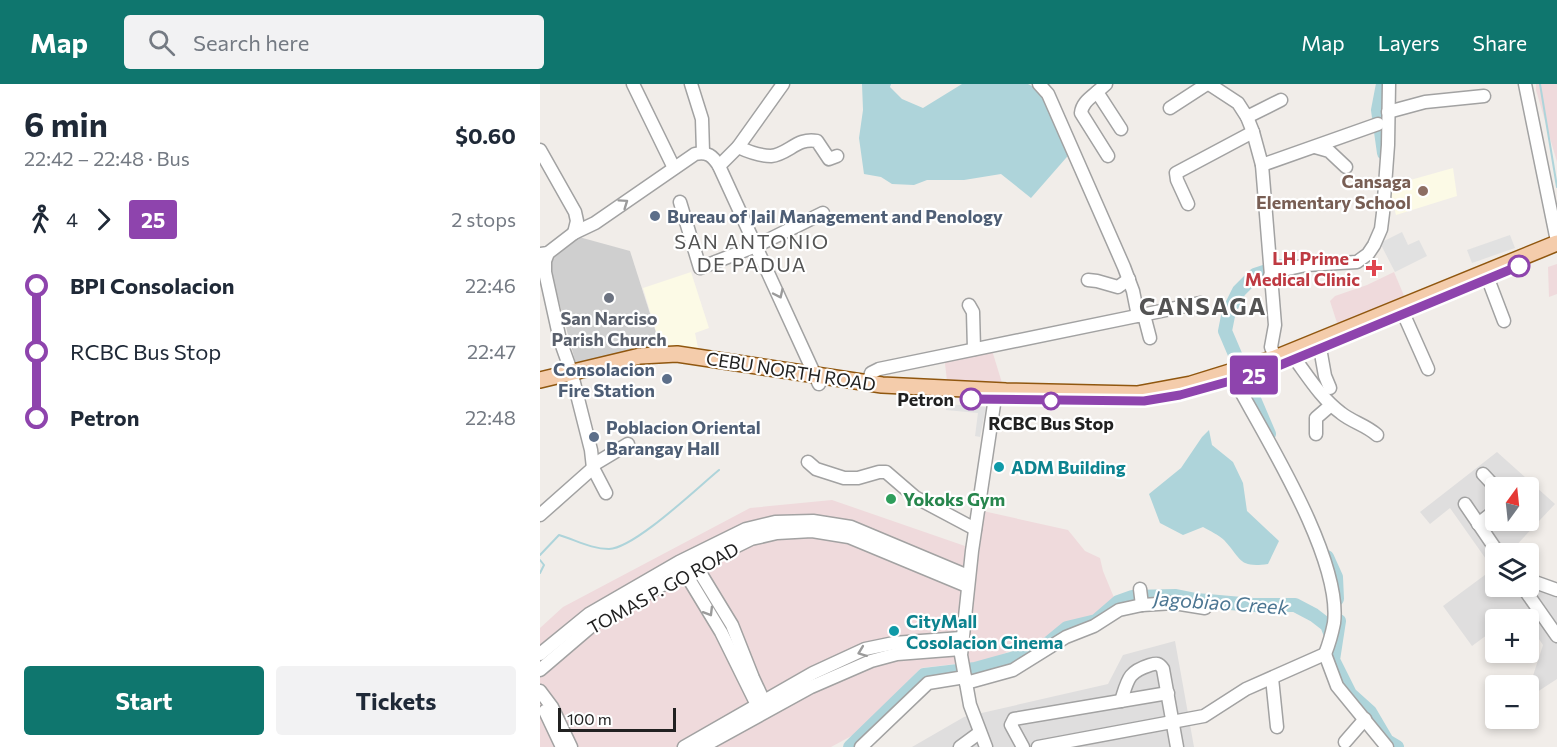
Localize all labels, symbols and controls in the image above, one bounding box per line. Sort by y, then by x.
search box [124,15,544,69]
text: Map [30,25,88,59]
icon: search [145,26,178,59]
text: Search here [193,29,309,56]
text: Map [1301,30,1345,55]
text: Layers [1378,30,1440,55]
text: Share [1473,30,1527,55]
text: 6 min [24,103,108,144]
text: $0.60 [455,122,516,149]
text: 22:42 – 22:48 · Bus [24,146,190,170]
place label: Cansaga Elementary School [1256,170,1411,213]
marker: Cansaga Elementary School [1416,184,1430,198]
one-way arrow [617,199,628,210]
icon: walk [24,203,57,236]
icon: forward [87,203,120,236]
place label: Bureau of Jail Management and Penology [667,205,1003,227]
text: 4 [66,207,78,231]
text: 25 [141,207,165,232]
text: 2 stops [451,207,516,231]
marker: Bureau of Jail Management and Penology [648,209,662,223]
district label: SAN ANTONIO DE PADUA [674,229,830,276]
place label: LH Prime - Medical Clinic [1245,247,1360,290]
unlabelled marker [1508,255,1530,277]
marker: LH Prime - Medical Clinic [1365,259,1383,277]
text: BPI Consolacion [70,272,235,299]
text: 22:46 [465,273,516,297]
one-way arrow [771,287,783,298]
marker: San Narciso Parish Church [602,291,616,305]
district label: CANSAGA [1139,291,1267,320]
place label: San Narciso Parish Church [551,307,667,350]
text: RCBC Bus Stop [70,338,221,365]
text: 22:47 [467,339,516,363]
street label: CEBU NORTH ROAD [705,347,877,395]
line badge: 25 [1227,356,1281,394]
place label: Consolacion Fire Station [553,358,655,401]
text: 25 [1242,363,1266,388]
marker: Consolacion Fire Station [660,372,674,386]
place label: Petron [897,388,954,410]
marker: Petron [960,388,982,410]
marker: RCBC Bus Stop [1042,392,1060,410]
text: Petron [70,404,139,431]
text: 22:48 [465,405,516,429]
place label: RCBC Bus Stop [988,412,1114,434]
place label: Poblacion Oriental Barangay Hall [606,416,761,459]
marker: Poblacion Oriental Barangay Hall [587,430,601,444]
place label: ADM Building [1011,456,1126,478]
marker: ADM Building [992,460,1006,474]
north arrow [1485,477,1539,531]
map controls [1485,477,1539,729]
place label: Yokoks Gym [903,488,1005,510]
marker: Yokoks Gym [884,492,898,506]
street label: TOMAS P. GO ROAD [584,537,742,639]
button: layers [1485,543,1539,597]
water label: Jagobiao Creek [1151,585,1291,619]
one-way arrow [701,606,713,616]
button: + [1485,609,1539,663]
place label: CityMall Cosolacion Cinema [906,610,1063,653]
marker: CityMall Cosolacion Cinema [887,624,901,638]
one-way arrow [857,644,868,657]
button: Start [24,666,264,735]
button: Tickets [276,666,516,735]
button: − [1485,675,1539,729]
scale bar [558,705,676,732]
text: 100 m [567,709,612,728]

